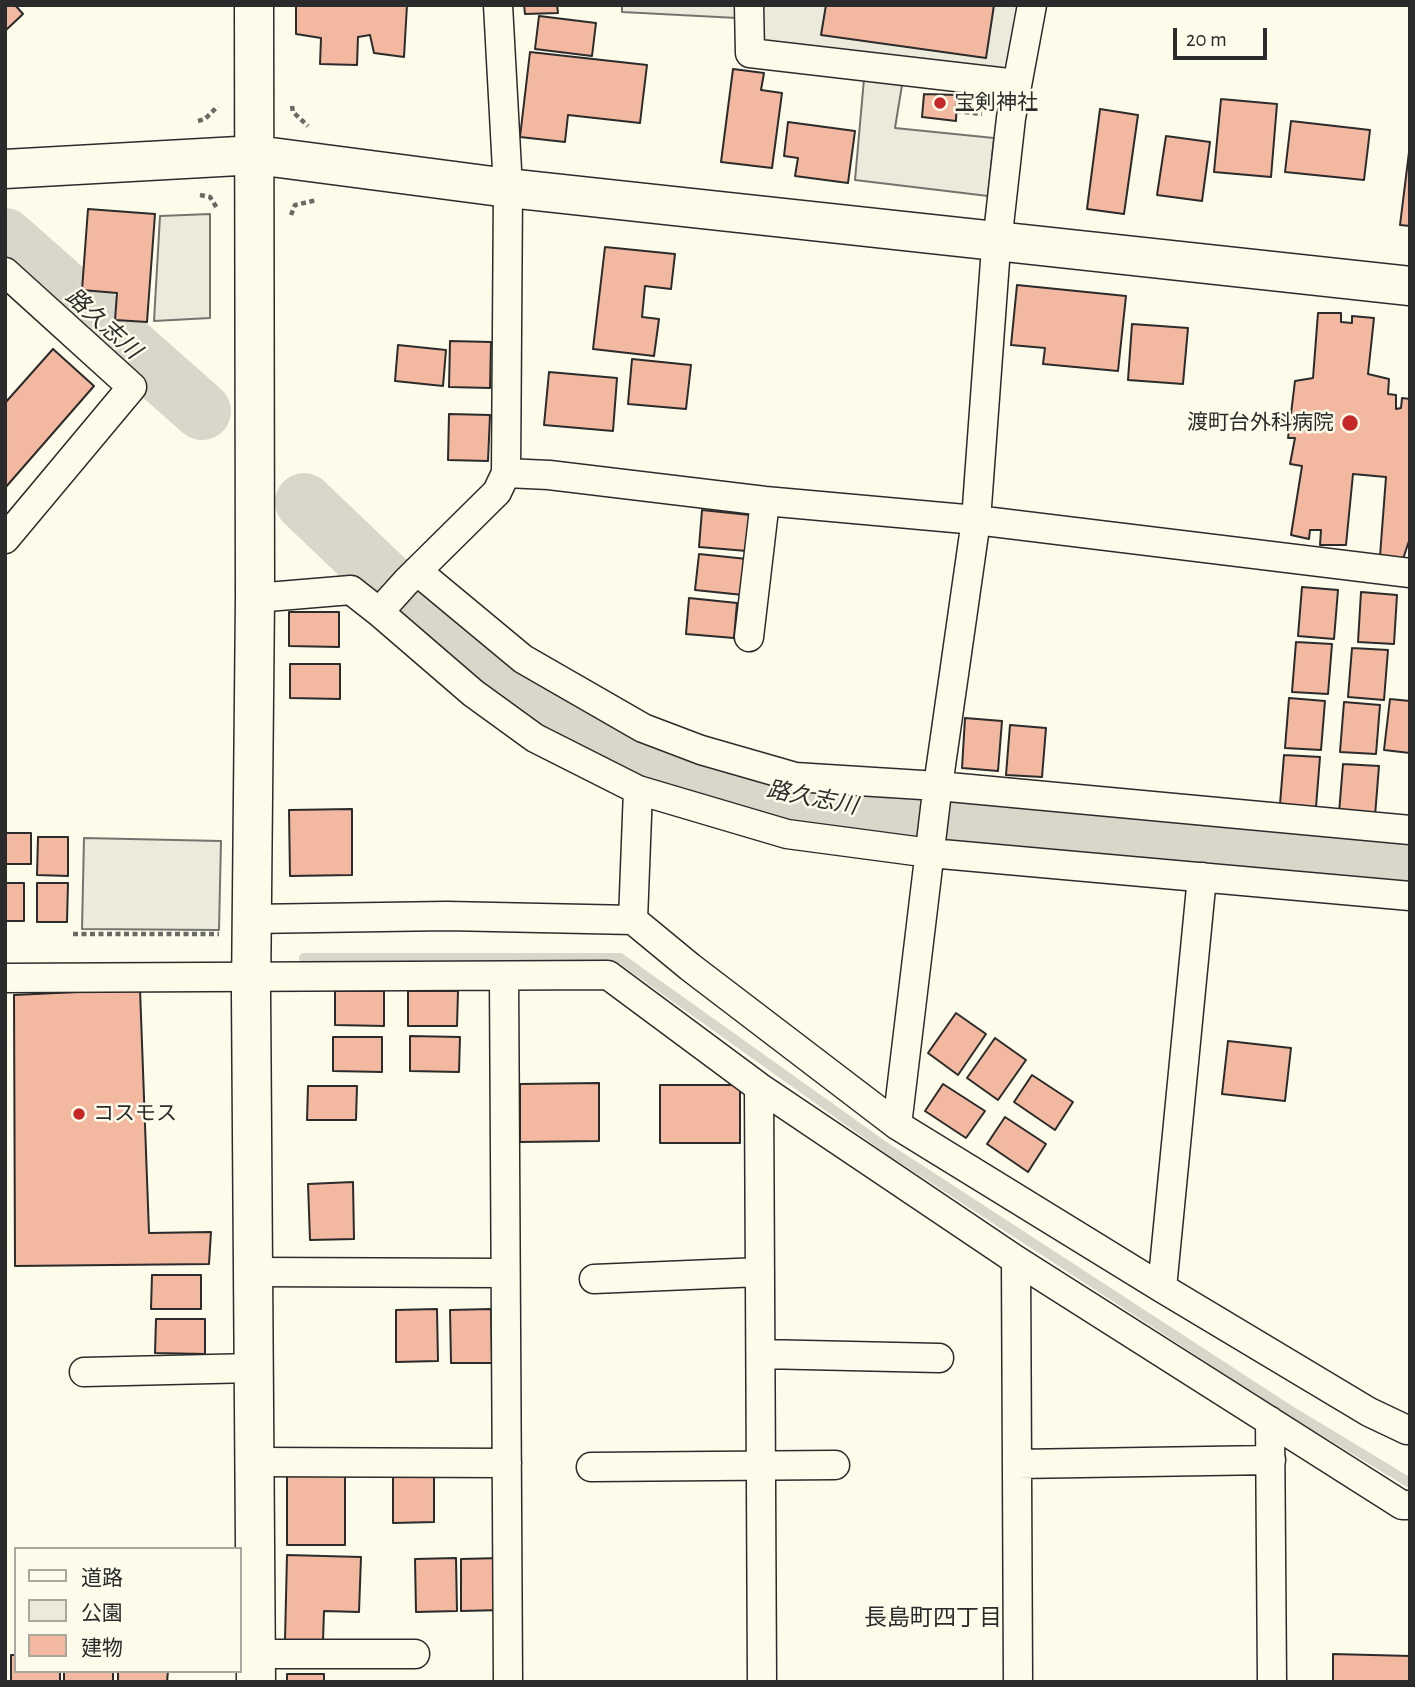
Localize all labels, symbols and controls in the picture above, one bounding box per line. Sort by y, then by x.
scale bar [1177,14,1272,58]
text: 20 m [1186,29,1227,50]
place label: 宝剣神社 [954,90,1038,116]
marker: 宝剣神社 [932,95,948,111]
water label: 路久志川 [60,283,146,365]
place label: 渡町台外科病院 [1187,410,1334,436]
marker: 渡町台外科病院 [1340,413,1360,433]
water label: 路久志川 [764,776,860,820]
place label: コスモス [93,1101,177,1127]
marker: コスモス [71,1106,87,1122]
legend [14,1547,242,1673]
text: 道路 [81,1568,123,1589]
text: 公園 [81,1603,123,1624]
district label: 長島町四丁目 [864,1604,1002,1632]
text: 建物 [81,1638,123,1659]

